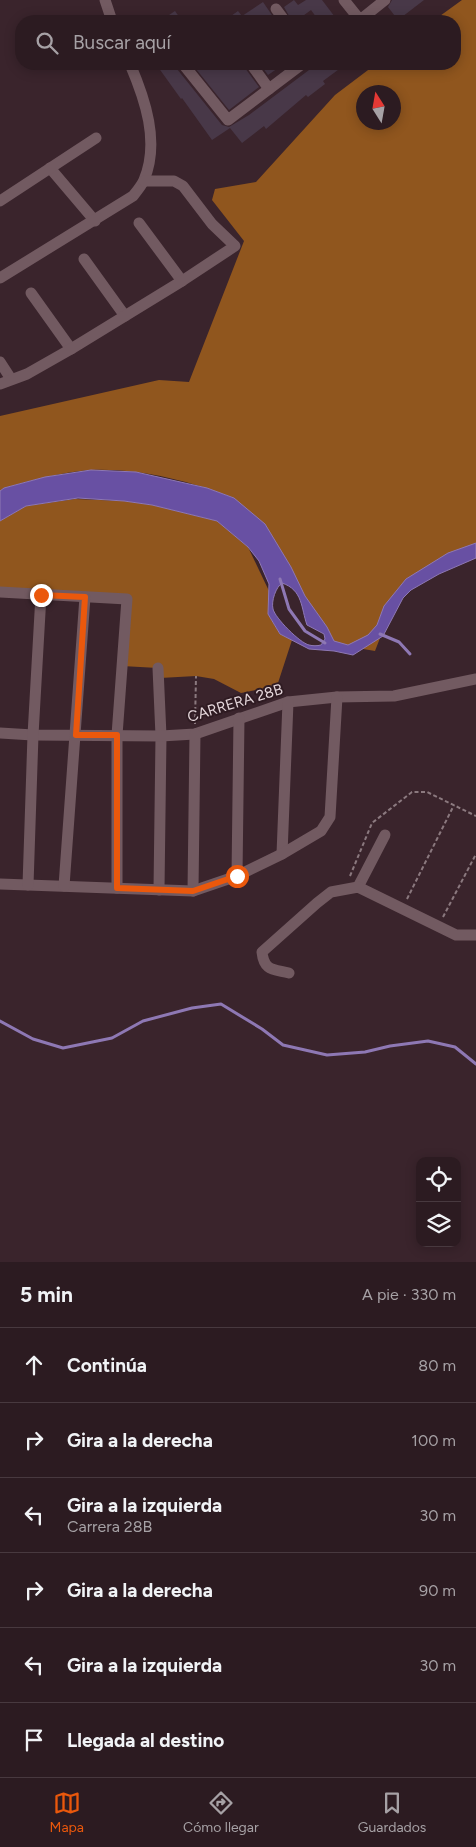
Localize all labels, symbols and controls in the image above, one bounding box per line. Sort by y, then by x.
search box [15,15,461,70]
icon: search [33,29,61,57]
text: Buscar aquí [73,31,171,54]
north arrow [356,85,401,130]
route end [30,584,53,607]
street label: CARRERA 28B [185,680,285,726]
route start [226,865,249,888]
map controls [416,1157,461,1247]
button: locate [416,1157,461,1202]
button: layers [416,1202,461,1247]
text: 5 min [20,1282,73,1307]
text: A pie · 330 m [362,1285,456,1304]
icon: ahead [20,1351,48,1379]
text: Continúa [67,1354,147,1377]
text: 80 m [418,1356,456,1375]
icon: right [20,1426,48,1454]
text: Gira a la derecha [67,1429,213,1452]
text: 100 m [411,1431,456,1450]
text: Gira a la izquierda [67,1494,222,1517]
icon: left [20,1501,48,1529]
text: 30 m [419,1506,456,1525]
text: Carrera 28B [67,1517,152,1536]
icon: right [20,1576,48,1604]
text: Gira a la derecha [67,1579,213,1602]
text: 90 m [419,1581,456,1600]
icon: left [20,1651,48,1679]
text: Gira a la izquierda [67,1654,222,1677]
text: 30 m [419,1656,456,1675]
icon: arrive [20,1726,48,1754]
text: Llegada al destino [67,1729,224,1752]
tab: Mapa [50,1789,84,1836]
tab: Cómo llegar [183,1789,259,1836]
tab: Guardados [358,1789,426,1836]

